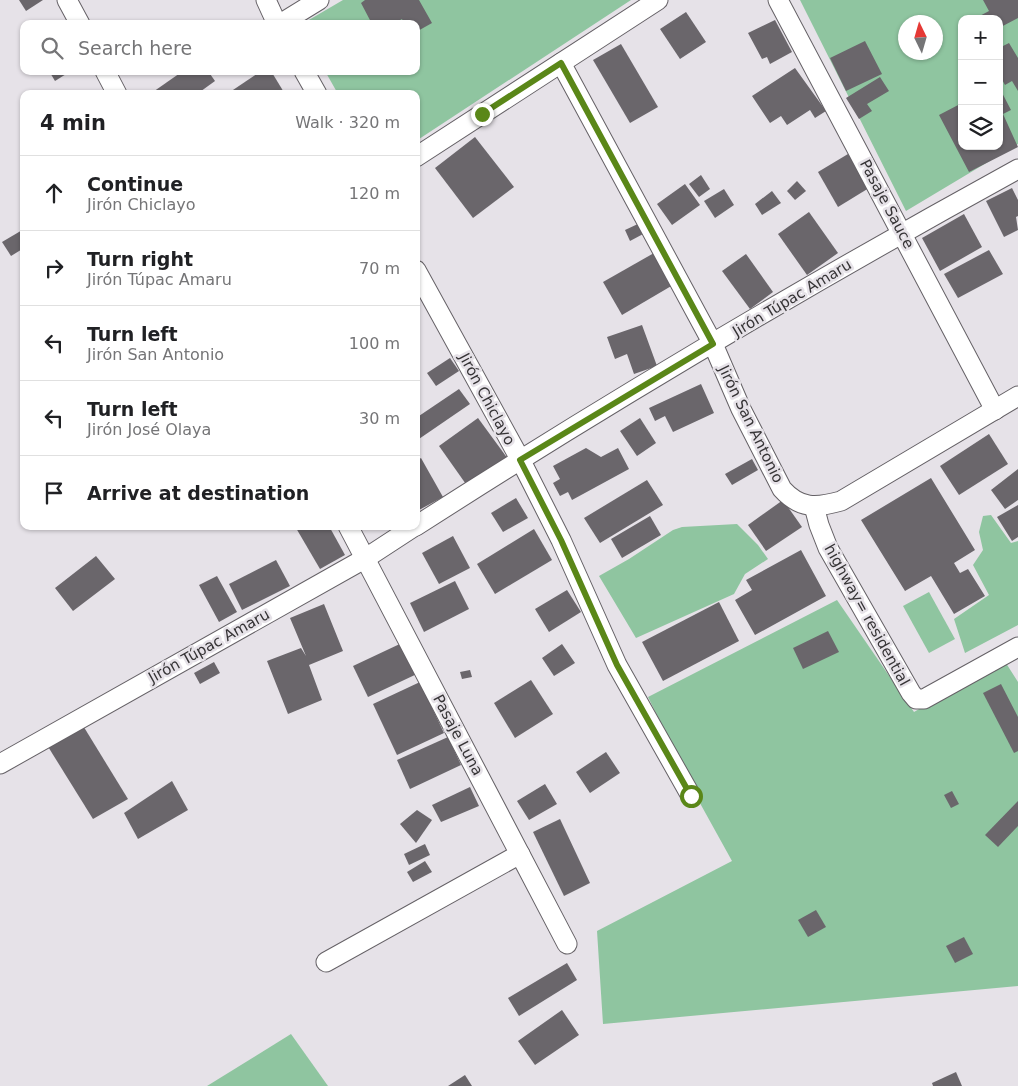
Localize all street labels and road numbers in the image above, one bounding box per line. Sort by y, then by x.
street label: Pasaje Sauce [856,156,918,252]
street label: Jirón Túpac Amaru [728,255,855,341]
street label: Jirón Chiclayo [455,349,519,448]
street label: Jirón San Antonio [714,361,787,486]
street label: highway= residential [821,541,913,689]
street label: Jirón Túpac Amaru [144,605,273,687]
street label: Pasaje Luna [429,691,487,779]

